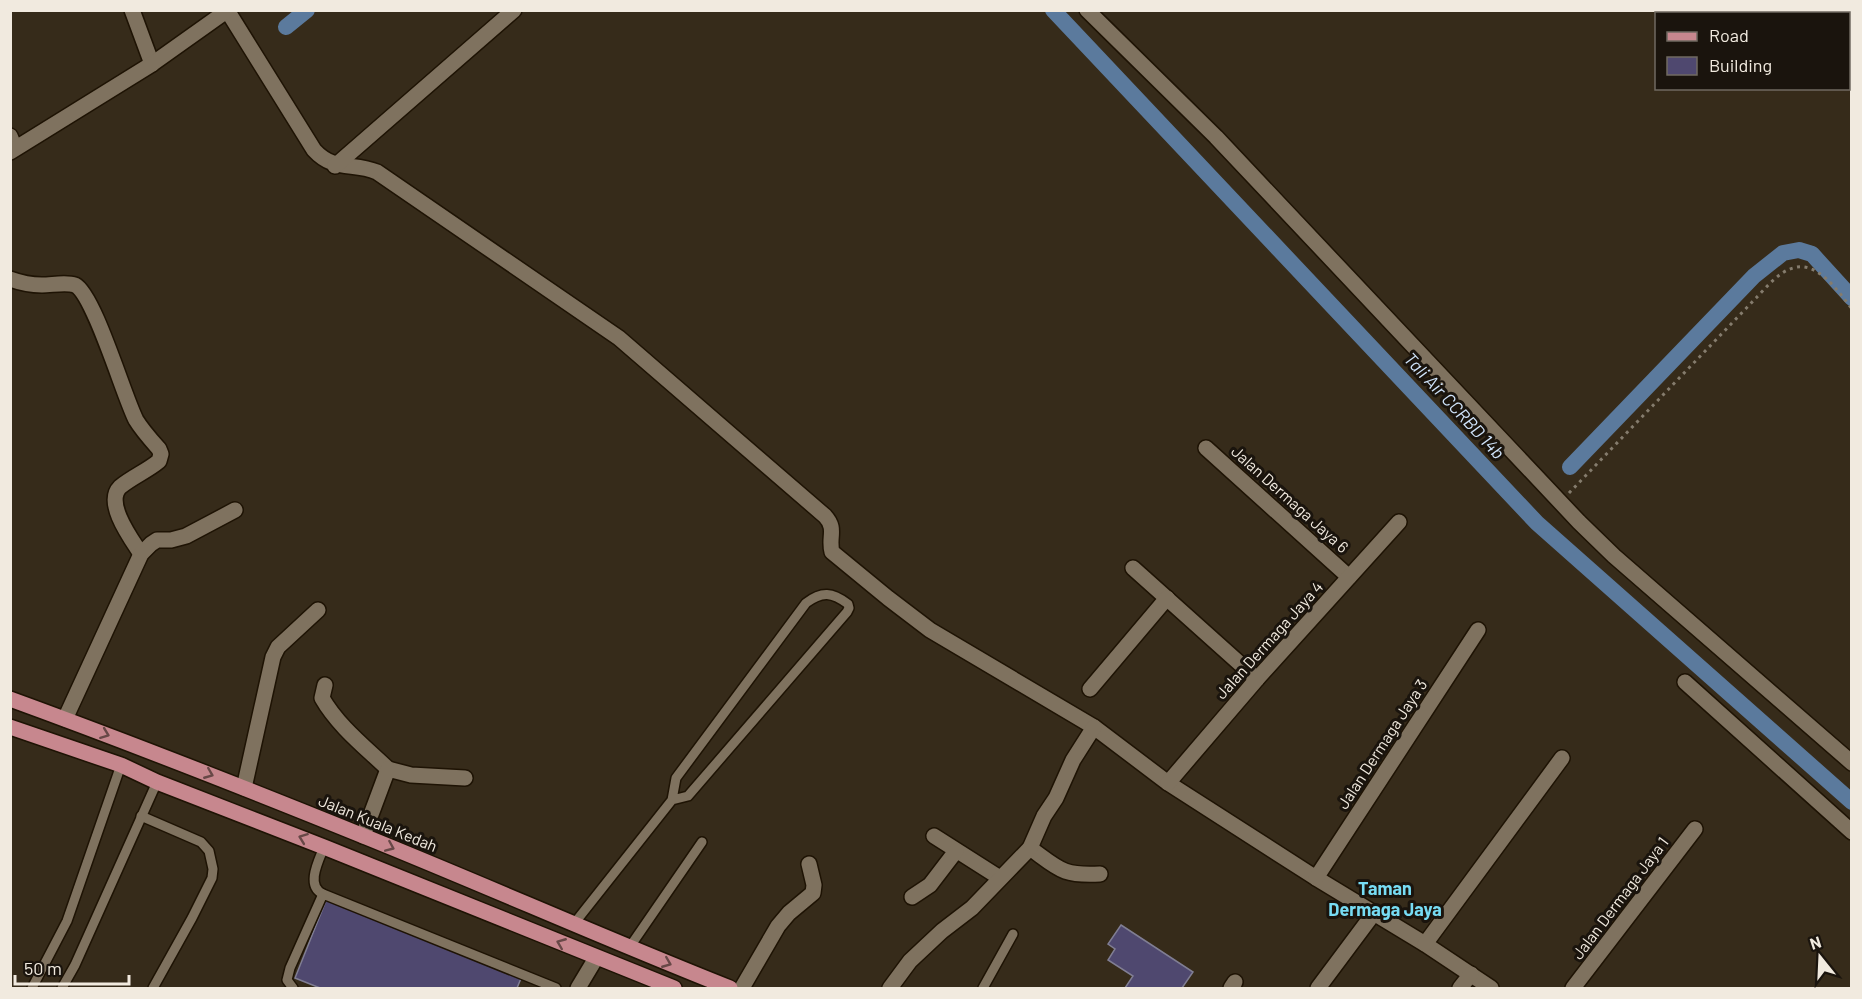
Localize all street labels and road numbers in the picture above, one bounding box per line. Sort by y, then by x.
street label: Jalan Dermaga Jaya 6 [1228,441,1353,556]
street label: Jalan Dermaga Jaya 4 [1211,577,1326,702]
street label: Jalan Dermaga Jaya 3 [1333,675,1431,812]
street label: Jalan Kuala Kedah [316,790,440,855]
street label: Jalan Dermaga Jaya 1 [1567,833,1672,963]

